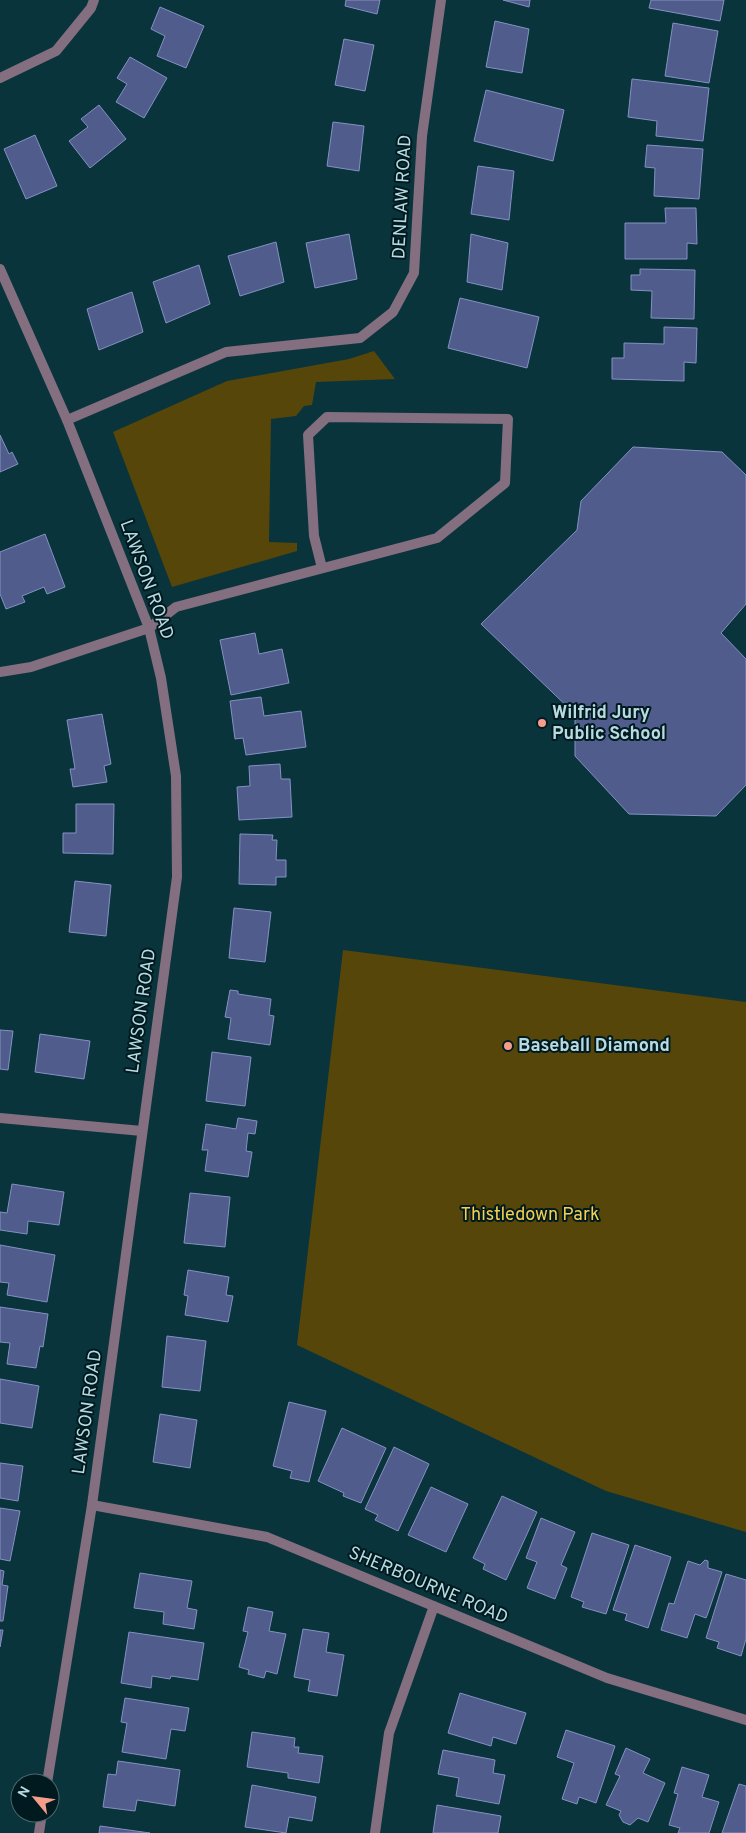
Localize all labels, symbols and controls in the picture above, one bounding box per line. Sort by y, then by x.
street label: DENLAW ROAD [388,134,418,260]
street label: LAWSON ROAD [114,517,178,643]
place label: Wilfrid Jury Public School [552,702,666,746]
marker: Wilfrid Jury Public School [536,717,548,729]
street label: LAWSON ROAD [122,947,162,1075]
place label: Baseball Diamond [518,1035,670,1058]
marker: Baseball Diamond [502,1040,514,1052]
park label: Thistledown Park [461,1204,600,1227]
street label: LAWSON ROAD [68,1348,108,1476]
street label: SHERBOURNE ROAD [345,1542,511,1630]
north arrow [10,1773,60,1823]
text: N [15,1784,35,1801]

